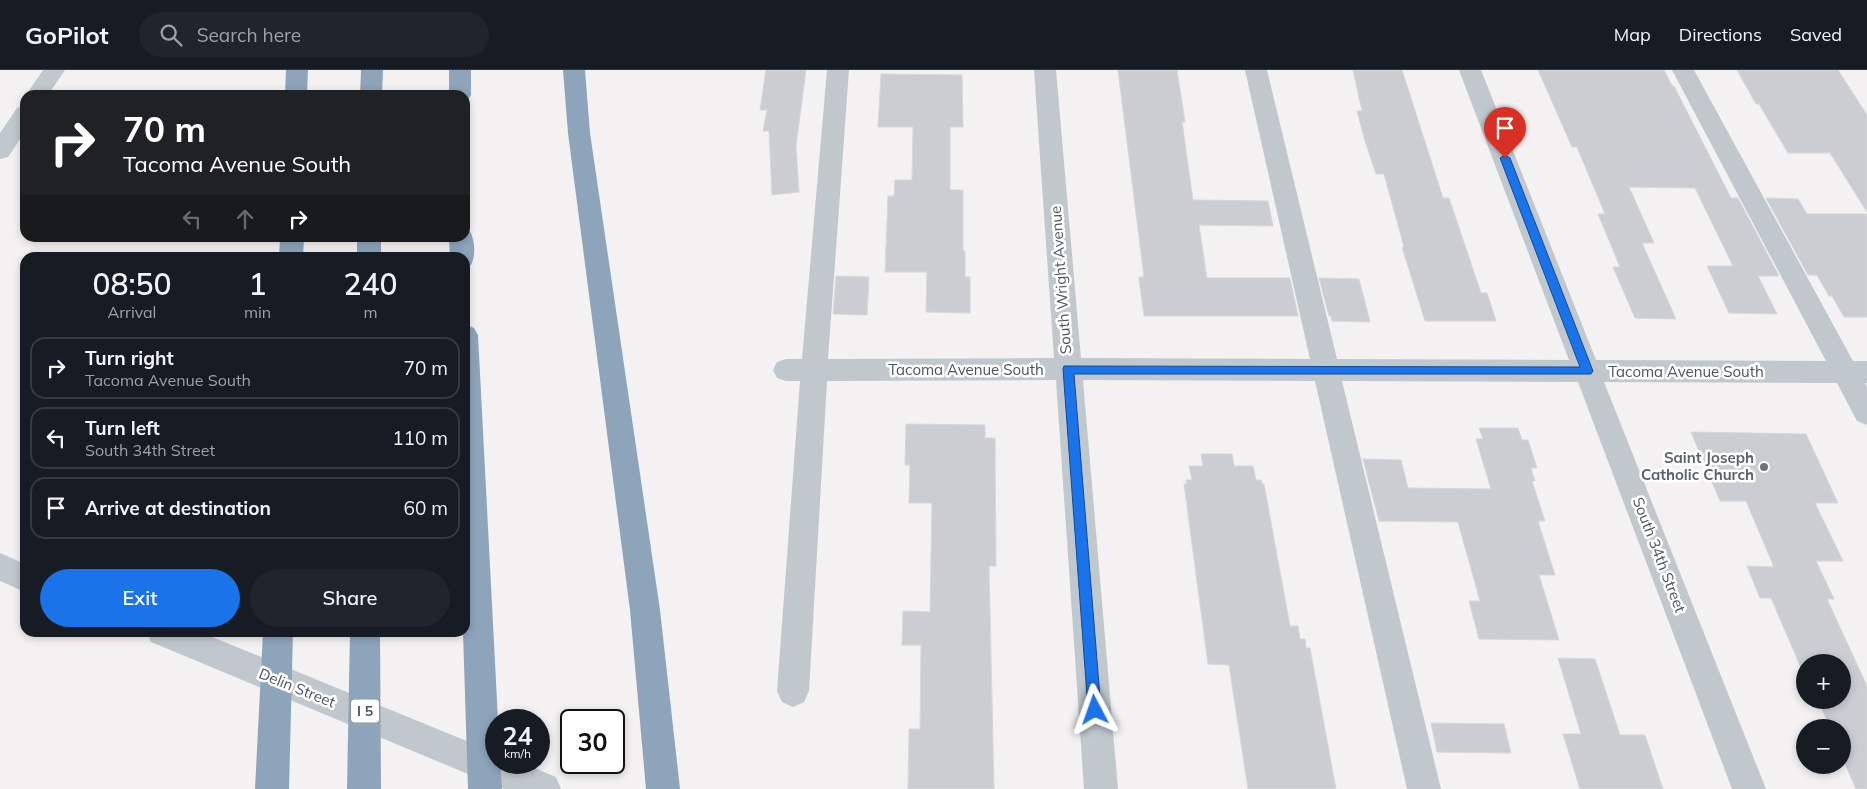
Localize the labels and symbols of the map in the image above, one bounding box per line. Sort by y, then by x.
pin [1484,107,1526,158]
street label: South Wright Avenue [1046,205,1075,355]
street label: Tacoma Avenue South [888,360,1044,379]
street label: Tacoma Avenue South [1608,362,1764,381]
place label: Saint Joseph Catholic Church [1641,448,1754,484]
marker: Saint Joseph Catholic Church [1758,461,1770,473]
street label: South 34th Street [1629,494,1690,615]
street label: Delin Street [256,664,338,711]
position arrow [1068,683,1120,735]
road number: I 5 [351,700,379,722]
speed limit sign: 30 [560,709,625,774]

